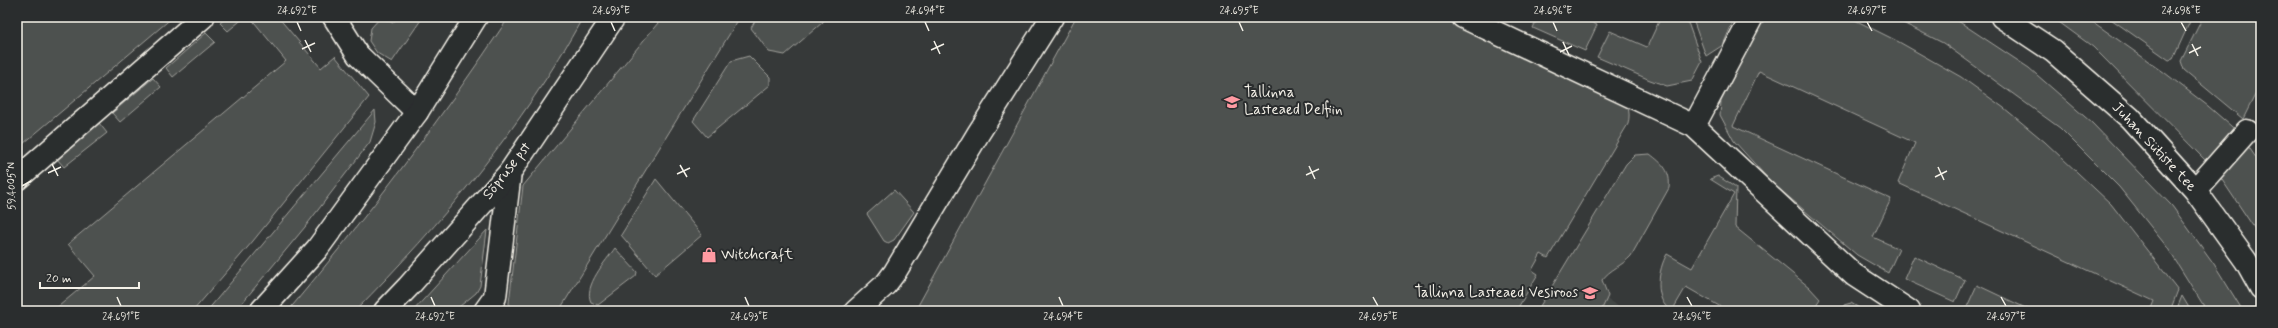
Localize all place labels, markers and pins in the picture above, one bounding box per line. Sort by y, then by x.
place label: Tallinna Lasteaed Delfiin [1244,83,1343,120]
school or university icon: Tallinna Lasteaed Delfiin [1223,93,1241,111]
place label: Witchcraft [721,245,793,265]
shop icon: Witchcraft [700,246,718,264]
place label: Tallinna Lasteaed Vesiroos [1414,283,1578,303]
school or university icon: Tallinna Lasteaed Vesiroos [1581,284,1599,302]

